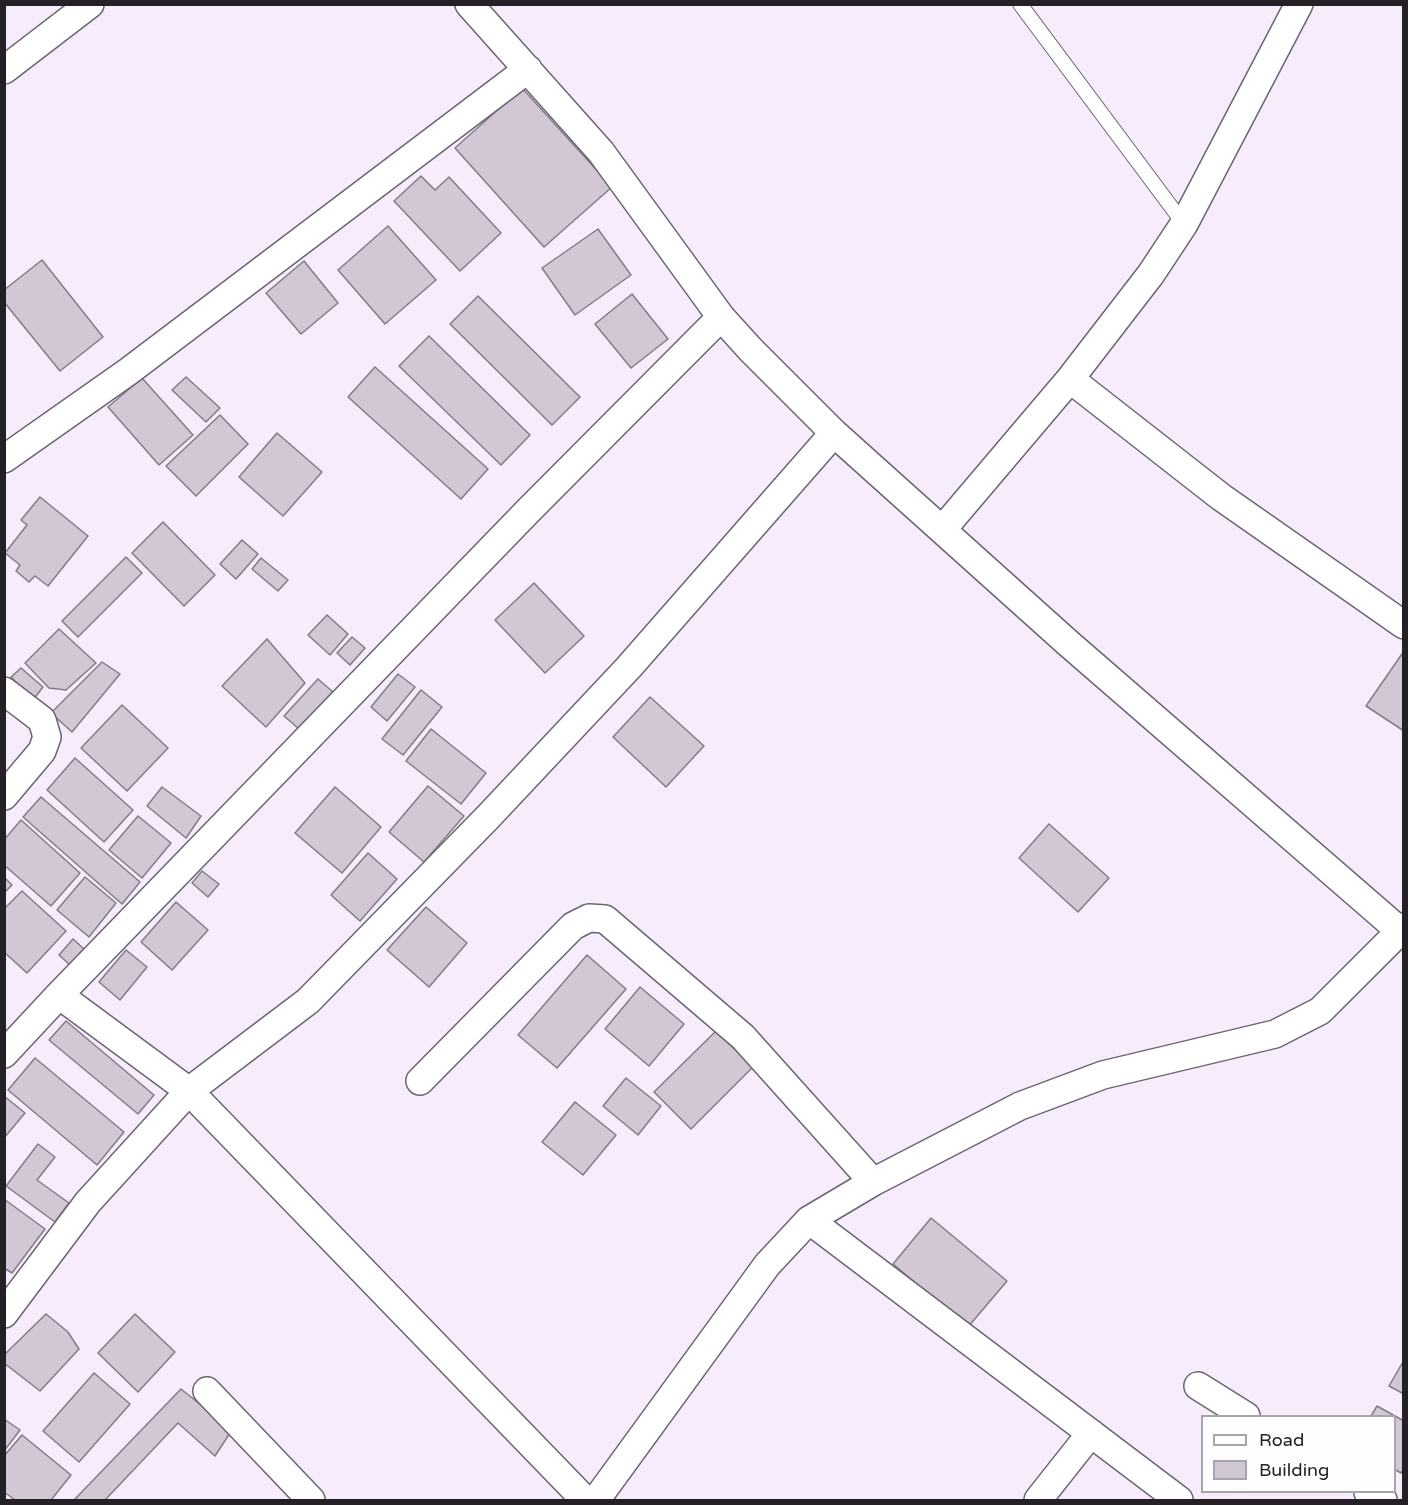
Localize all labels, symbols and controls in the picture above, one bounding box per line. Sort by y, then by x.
legend [1201,1415,1396,1493]
text: Road [1259,1429,1304,1451]
text: Building [1259,1459,1329,1481]

